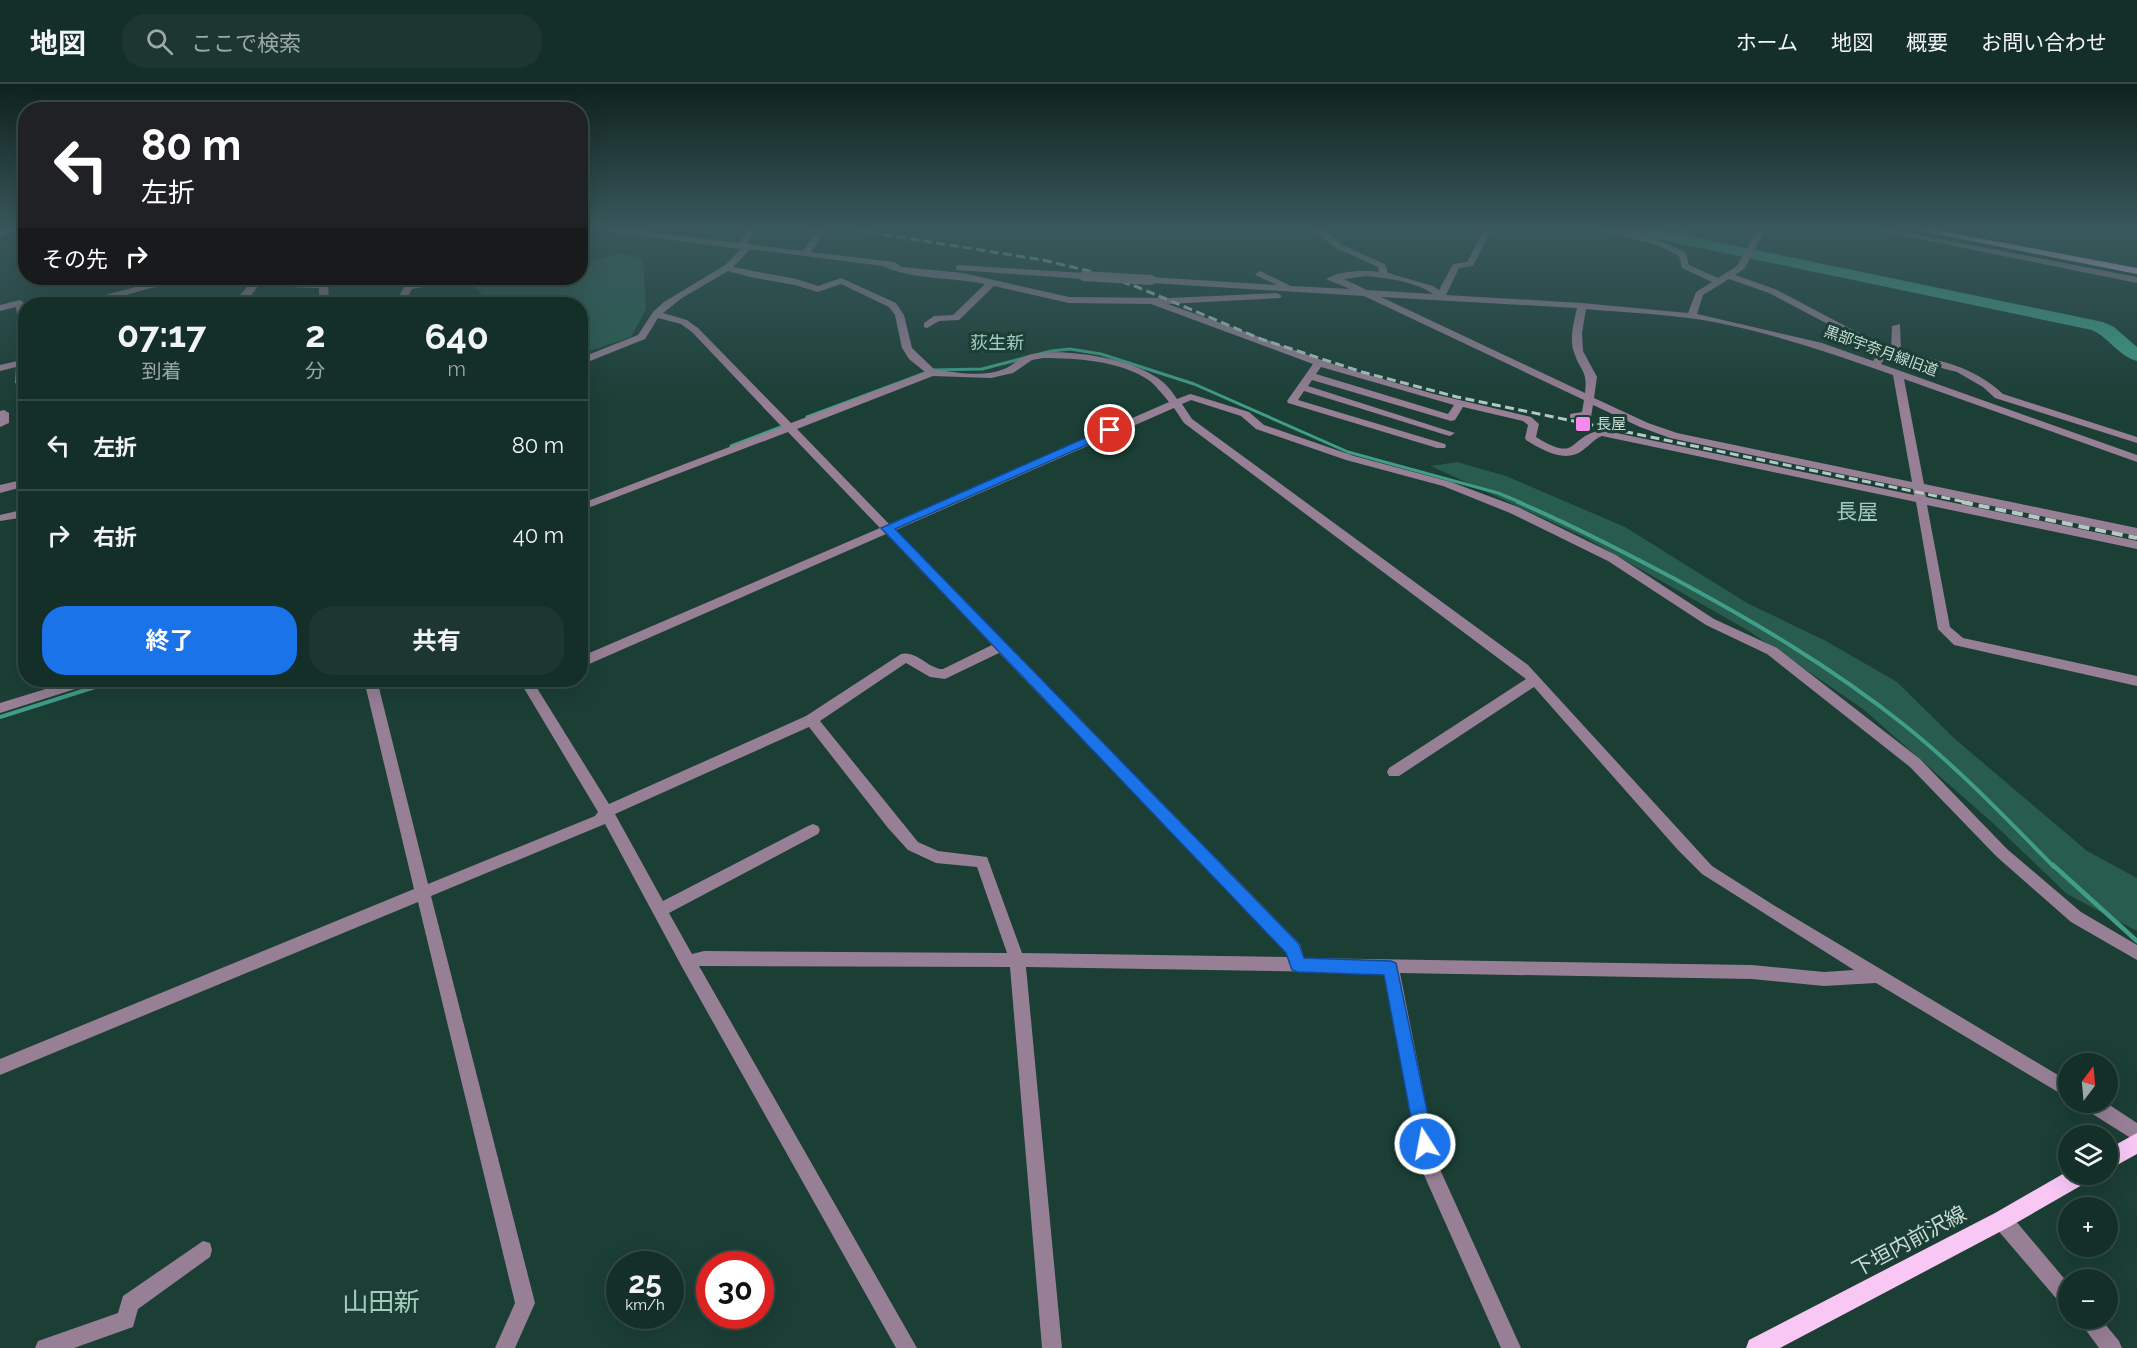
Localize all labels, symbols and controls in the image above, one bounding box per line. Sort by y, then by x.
search box [122,14,542,68]
icon: search [143,25,176,58]
text: 地図 [30,27,86,60]
text: ここで検索 [191,30,301,56]
text: ホーム [1736,30,1798,55]
text: 地図 [1831,30,1873,55]
text: 概要 [1906,30,1948,55]
text: お問い合わせ [1981,30,2107,55]
text: 80 m [141,121,241,170]
icon: left [42,126,120,204]
text: 左折 [141,177,195,208]
icon: right [120,240,153,273]
text: その先 [42,246,108,272]
text: 07:17 [117,313,206,355]
text: 2 [305,313,325,355]
text: 640 [424,315,489,357]
street label: 黒部宇奈月線旧道 [1822,322,1940,380]
district label: 荻生新 [970,332,1024,353]
text: m [448,357,466,381]
text: 到着 [142,359,182,383]
text: 分 [305,359,325,383]
pin [1084,404,1135,455]
icon: arrive [1093,413,1126,446]
marker: 長屋 [1574,415,1592,433]
place label: 長屋 [1596,415,1626,433]
icon: left [42,429,75,462]
text: 80 m [512,432,564,458]
text: 左折 [93,434,137,460]
district label: 長屋 [1836,499,1878,524]
icon: right [42,519,75,552]
text: 40 m [513,522,564,548]
text: 右折 [93,524,137,550]
button: 終了 [42,606,297,675]
button: 共有 [309,606,564,675]
north arrow [2058,1053,2118,1113]
map controls [2058,1053,2118,1329]
position arrow [1393,1112,1457,1176]
button: layers [2058,1125,2118,1185]
button: + [2058,1197,2118,1257]
street label: 下垣内前沢線 [1848,1200,1970,1282]
speed limit sign: 30 [696,1251,774,1329]
text: 25 [628,1265,662,1300]
button: − [2058,1269,2118,1329]
district label: 山田新 [342,1287,420,1317]
text: km/h [625,1296,665,1314]

